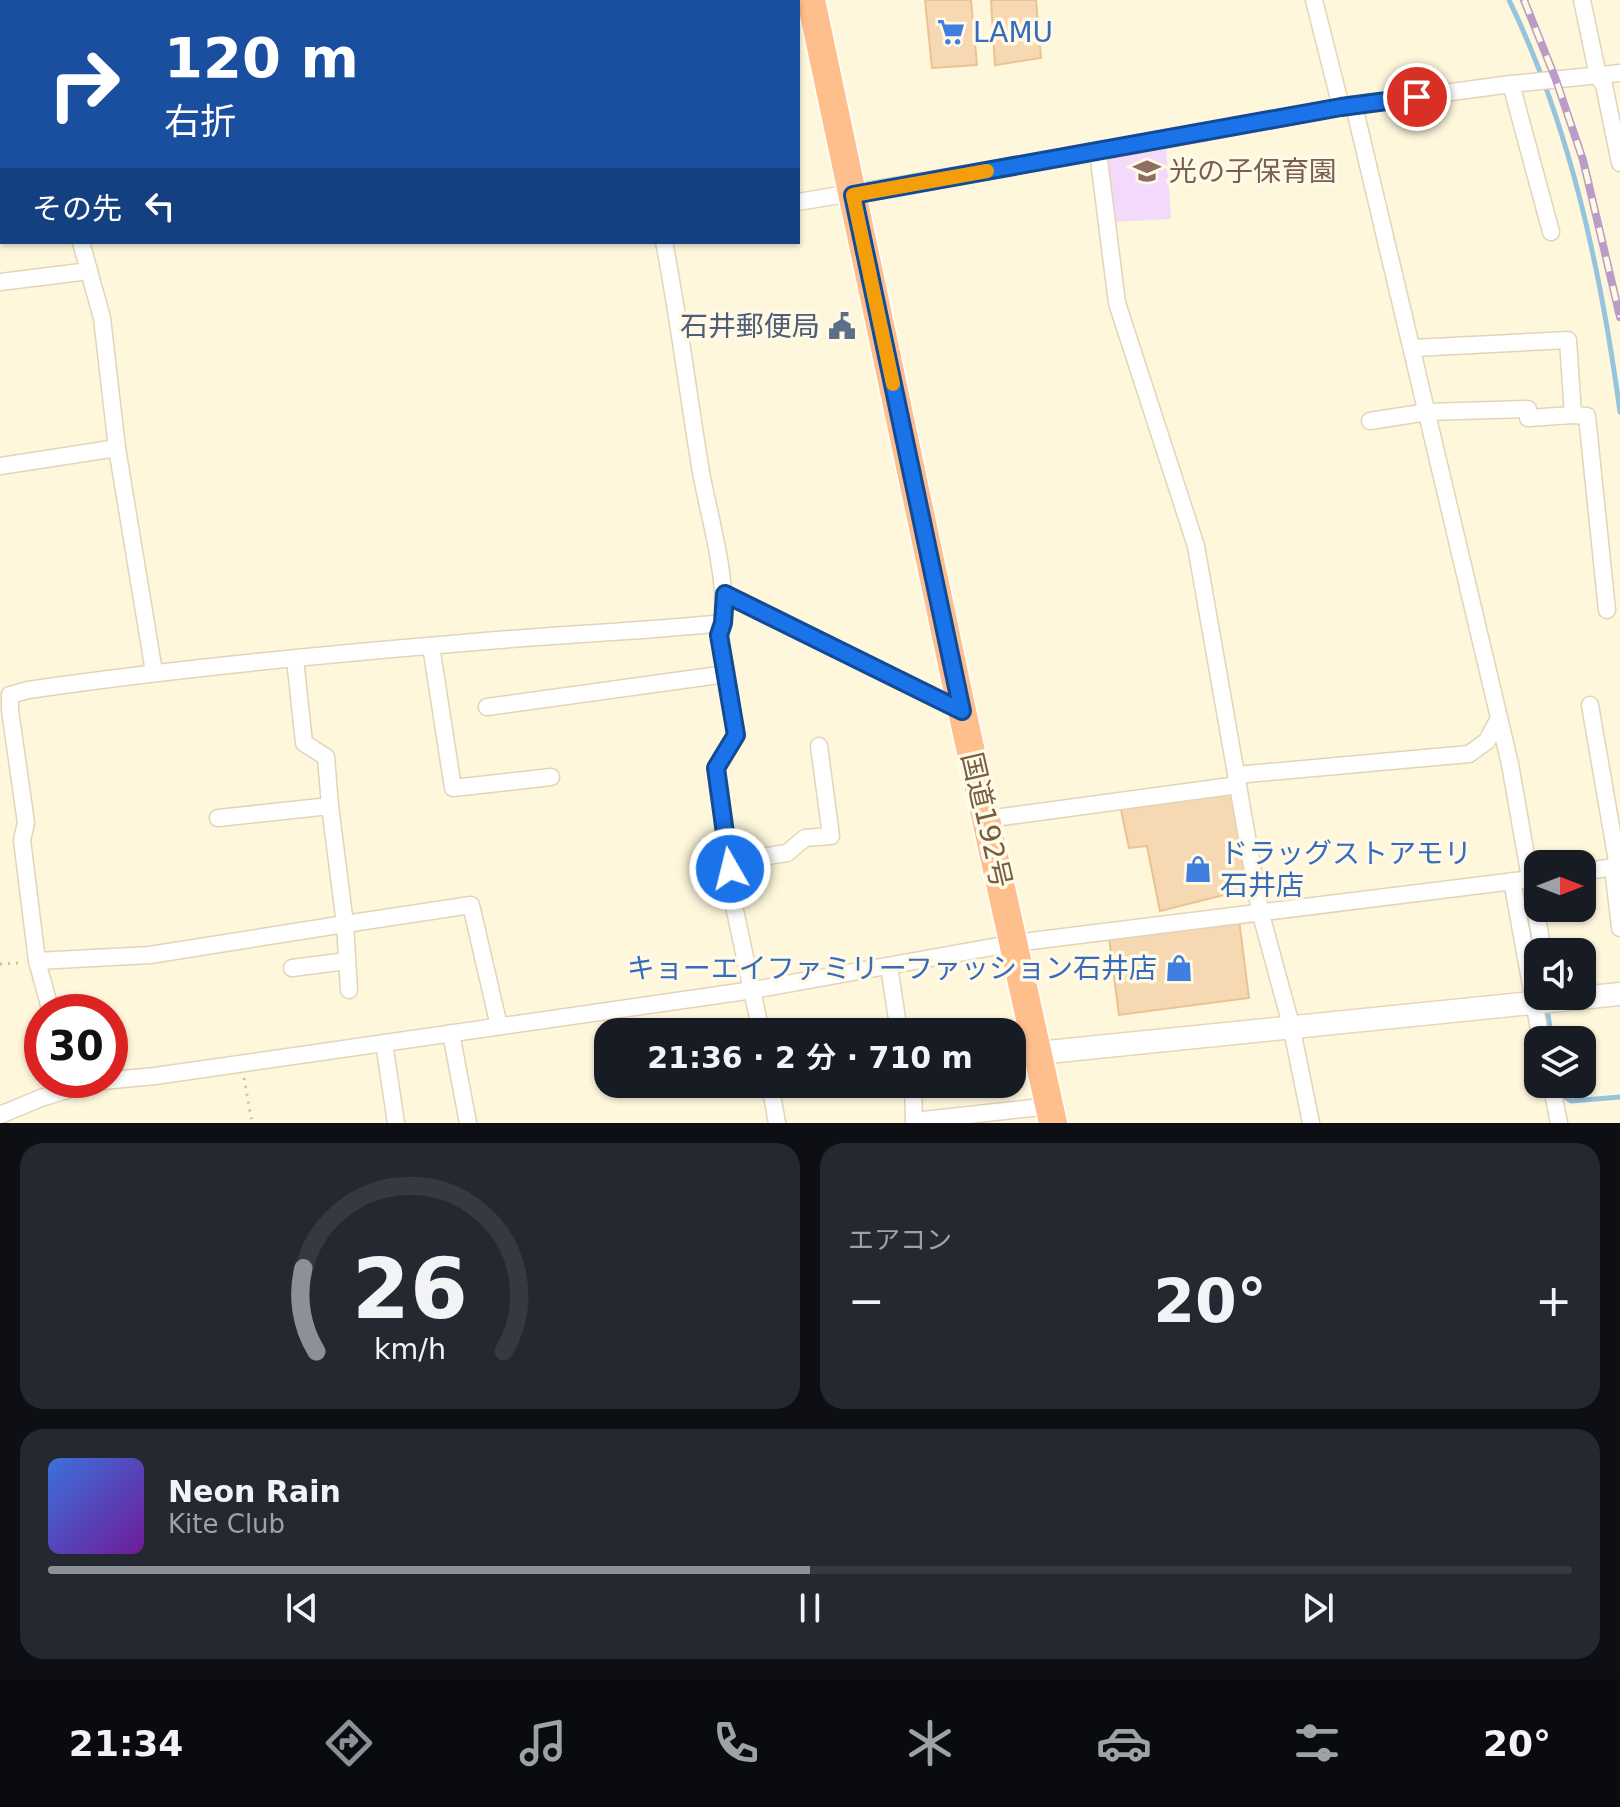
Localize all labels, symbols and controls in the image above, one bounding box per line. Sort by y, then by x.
place label: LAMU [973,16,1053,49]
supermarket icon: LAMU [936,17,966,47]
text: 120 m [164,25,359,90]
icon: right [32,32,136,136]
pin [1383,63,1451,131]
icon: arrive [1395,75,1439,119]
text: 右折 [164,101,236,142]
place label: 光の子保育園 [1169,155,1337,188]
school or university icon: 光の子保育園 [1132,156,1162,186]
icon: left [138,184,182,228]
text: その先 [32,191,122,226]
place label: 石井郵便局 [680,310,820,343]
public building icon: 石井郵便局 [827,311,857,341]
street label: 国道192号 [955,749,1018,891]
position arrow [688,827,772,911]
place label: ドラッグストアモリ 石井店 [1220,837,1472,902]
north arrow [1524,850,1596,922]
map controls [1524,850,1596,1098]
shop icon: ドラッグストアモリ 石井店 [1183,854,1213,884]
button: sound [1524,938,1596,1010]
place label: キョーエイファミリーファッション石井店 [627,952,1157,985]
shop icon: キョーエイファミリーファッション石井店 [1164,953,1194,983]
speed limit sign: 30 [24,994,128,1098]
button: layers [1524,1026,1596,1098]
text: 21:36 · 2 分 · 710 m [647,1040,973,1075]
text: エアコン [848,1225,952,1255]
text: 26 [352,1241,468,1338]
text: 20° [1153,1266,1267,1336]
text: − [848,1275,885,1326]
text: + [1535,1275,1572,1326]
text: km/h [374,1332,446,1366]
text: Neon Rain [168,1474,341,1509]
text: Kite Club [168,1509,285,1539]
icon: previous [280,1586,324,1630]
icon: pause [788,1586,832,1630]
icon: next [1296,1586,1340,1630]
icon: directions [321,1715,377,1771]
icon: music [515,1715,571,1771]
icon: phone [708,1715,764,1771]
icon: climate [902,1715,958,1771]
icon: car [1096,1715,1152,1771]
icon: filters [1289,1715,1345,1771]
text: 21:34 [69,1723,183,1764]
text: 20° [1483,1723,1551,1764]

